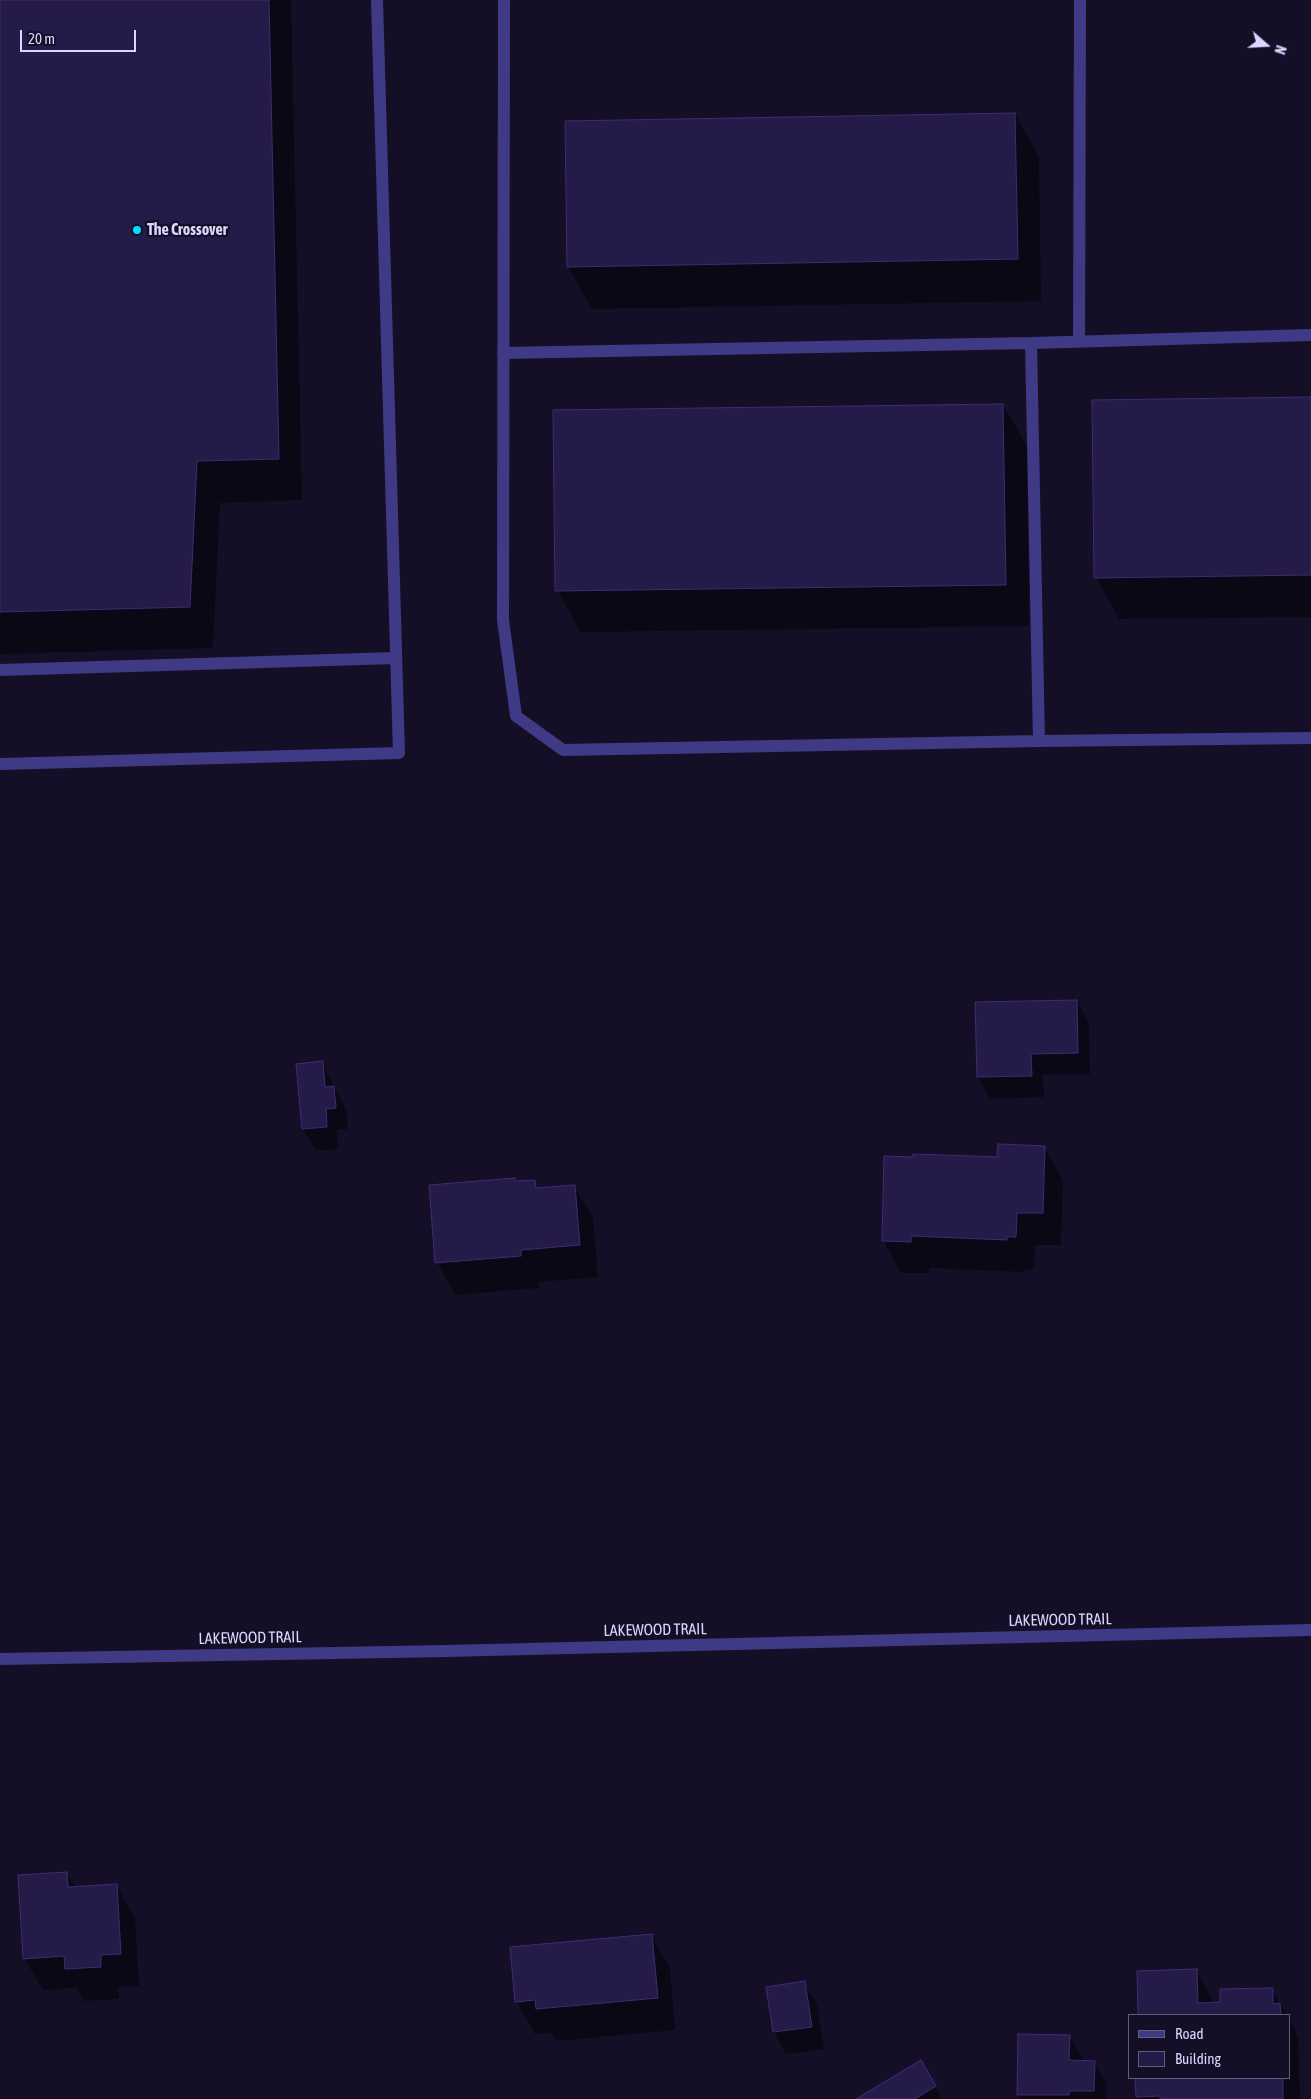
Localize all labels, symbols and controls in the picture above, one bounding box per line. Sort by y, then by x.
scale bar [22,20,139,52]
north arrow [1241,20,1291,70]
text: 20 m [28,30,55,47]
text: N [1271,43,1289,56]
place label: The Crossover [147,220,227,240]
marker: The Crossover [131,224,143,236]
street label: LAKEWOOD TRAIL [1008,1610,1112,1630]
street label: LAKEWOOD TRAIL [603,1620,707,1640]
street label: LAKEWOOD TRAIL [198,1628,302,1648]
legend [1128,2014,1291,2079]
text: Road [1175,2025,1204,2042]
text: Building [1175,2050,1221,2067]

